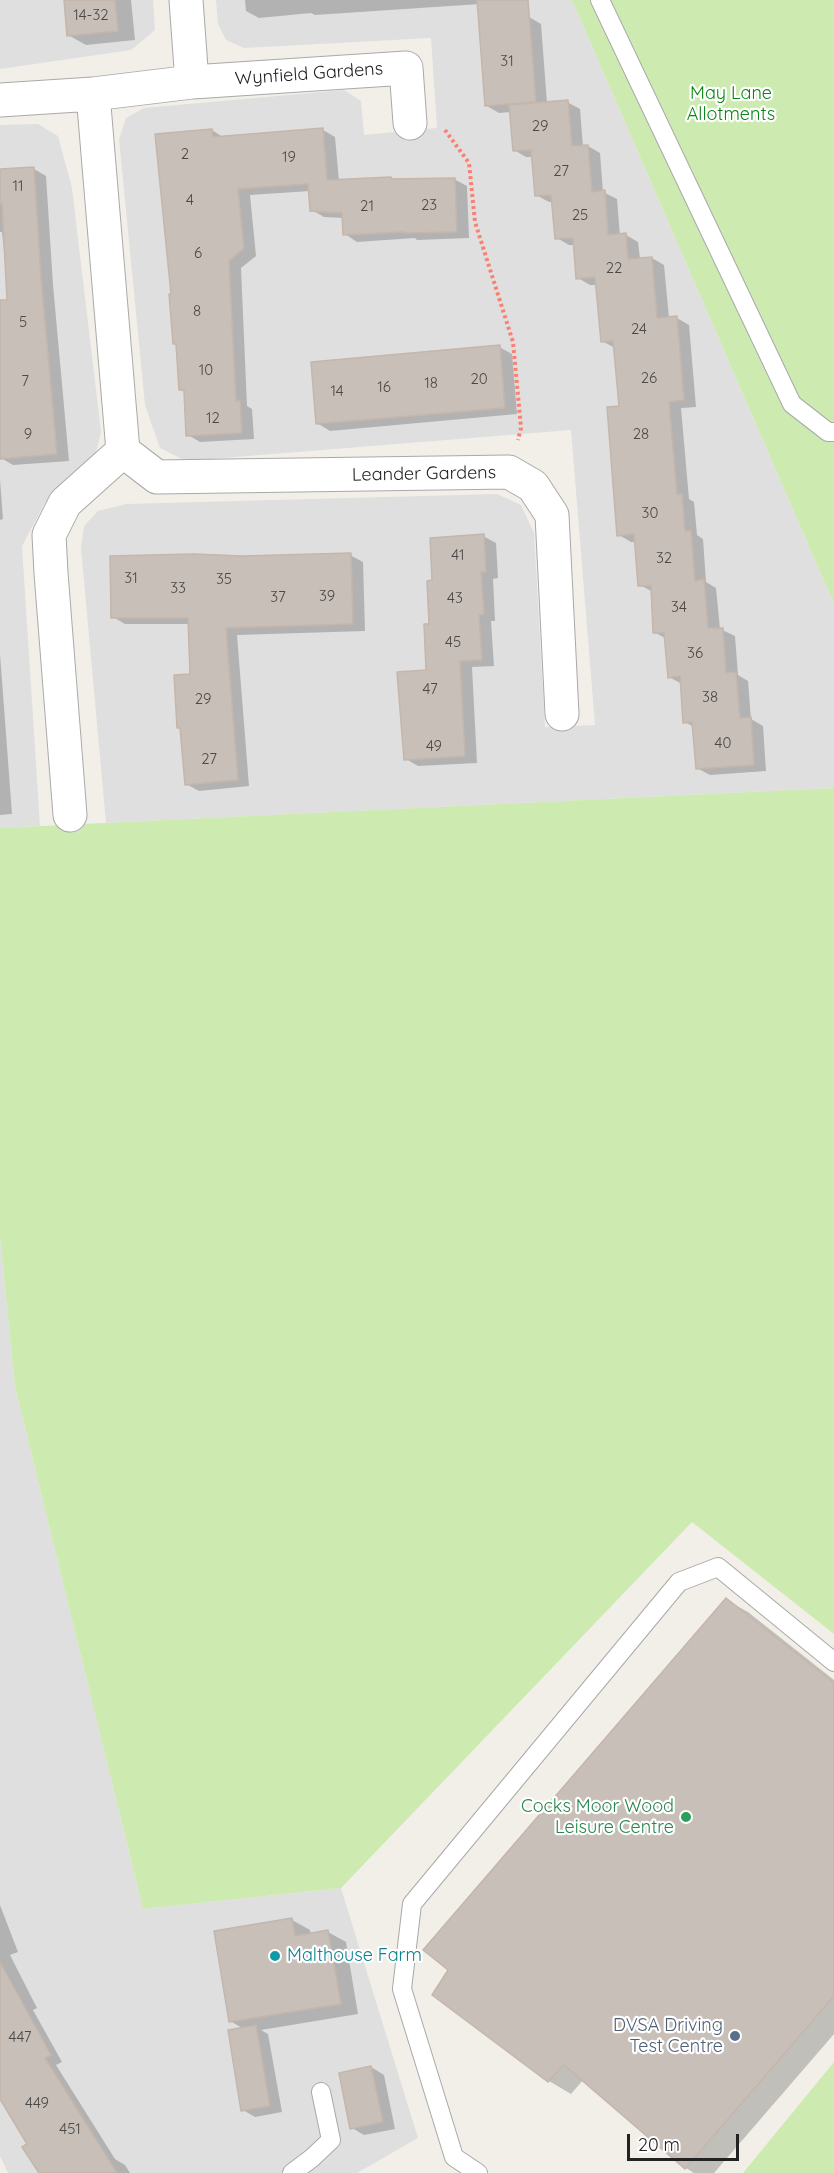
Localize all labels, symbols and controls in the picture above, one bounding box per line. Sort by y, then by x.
house number: 14-32 [73,6,109,24]
house number: 31 [500,52,514,70]
street label: Wynfield Gardens [234,58,384,90]
park label: May Lane Allotments [687,83,775,125]
house number: 29 [532,117,548,135]
house number: 2 [181,145,189,163]
house number: 19 [282,148,296,166]
house number: 27 [553,162,569,180]
house number: 11 [12,177,24,195]
house number: 4 [186,191,194,209]
house number: 23 [421,196,437,214]
house number: 21 [360,197,374,215]
house number: 25 [572,206,588,224]
house number: 6 [194,244,202,262]
house number: 22 [606,259,622,277]
house number: 8 [193,302,201,320]
house number: 5 [19,313,27,331]
house number: 24 [631,320,647,338]
house number: 10 [199,361,213,379]
house number: 26 [641,369,657,387]
house number: 20 [470,370,488,388]
house number: 7 [21,372,29,390]
house number: 18 [424,374,438,392]
house number: 16 [377,378,391,396]
house number: 14 [330,382,344,400]
house number: 12 [206,409,220,427]
house number: 9 [24,425,32,443]
house number: 28 [633,425,649,443]
street label: Leander Gardens [352,462,496,486]
house number: 30 [642,504,658,522]
house number: 41 [451,546,465,564]
house number: 32 [656,549,672,567]
house number: 31 [124,569,138,587]
house number: 35 [216,570,232,588]
house number: 33 [170,579,186,597]
house number: 39 [319,587,335,605]
house number: 37 [270,588,286,606]
house number: 43 [447,589,463,607]
house number: 34 [671,598,687,616]
house number: 45 [445,633,461,651]
house number: 36 [687,644,703,662]
house number: 47 [422,680,438,698]
house number: 38 [702,688,718,706]
house number: 29 [195,690,211,708]
house number: 40 [715,734,731,752]
house number: 49 [426,737,442,755]
house number: 27 [201,750,217,768]
place label: Cocks Moor Wood Leisure Centre [521,1796,674,1838]
marker: Cocks Moor Wood Leisure Centre [679,1810,693,1824]
place label: Malthouse Farm [287,1945,422,1967]
marker: Malthouse Farm [268,1949,282,1963]
place label: DVSA Driving Test Centre [613,2015,723,2058]
house number: 447 [8,2028,32,2046]
marker: DVSA Driving Test Centre [728,2029,742,2043]
house number: 449 [25,2094,49,2112]
house number: 451 [59,2120,81,2138]
scale bar [630,2122,742,2160]
text: 20 m [638,2133,680,2156]

